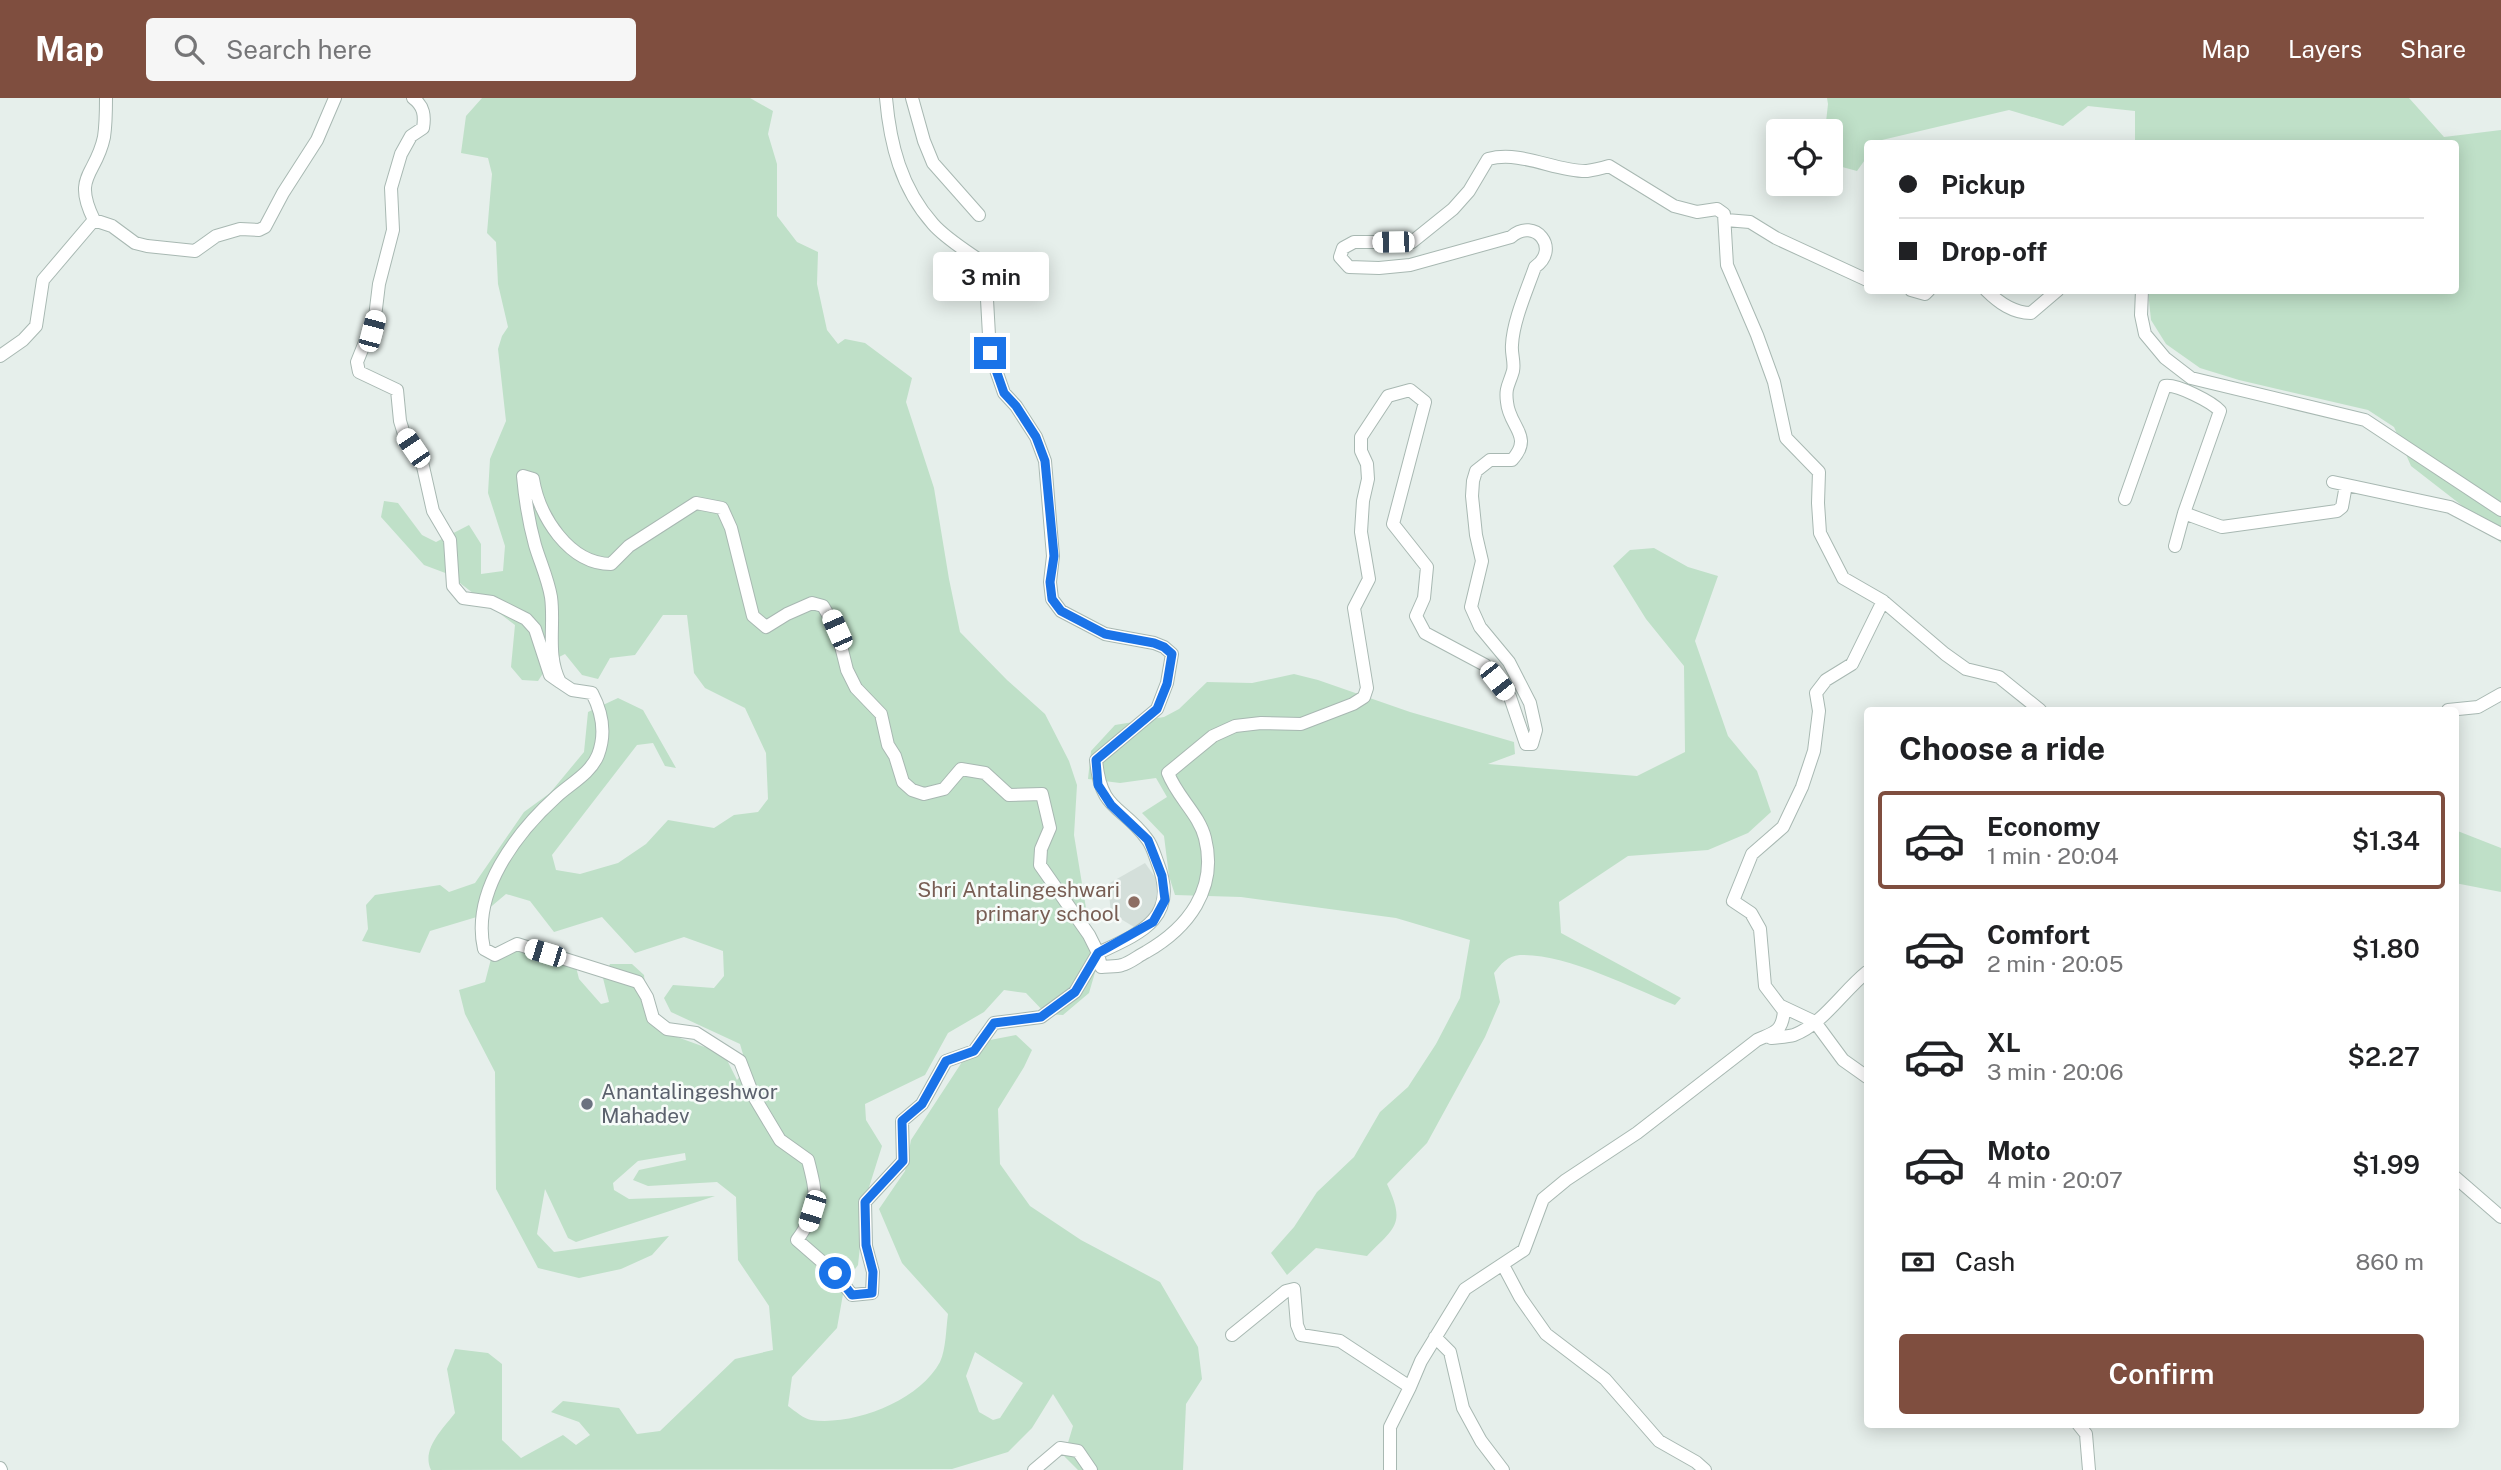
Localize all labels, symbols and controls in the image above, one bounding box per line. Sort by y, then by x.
search box [146,18,636,81]
text: Map [35,30,104,68]
icon: search [170,30,208,68]
text: Search here [226,34,372,65]
text: Map [2201,35,2250,63]
text: Layers [2288,35,2362,63]
text: Share [2400,35,2466,63]
map controls [1766,119,1843,196]
button: locate [1766,119,1843,196]
text: Pickup [1941,169,2025,200]
car [1372,231,1415,253]
text: Drop-off [1941,236,2047,267]
callout: 3 min [932,252,1048,300]
text: 3 min [961,263,1021,290]
car [357,308,388,354]
route end [974,337,1006,369]
car [393,425,434,471]
car [819,607,856,653]
car [1476,658,1519,704]
text: Choose a ride [1899,730,2105,767]
icon: car [1903,809,1966,872]
text: Economy [1987,811,2100,842]
text: $1.34 [2352,825,2420,856]
text: 1 min · 20:04 [1987,842,2119,869]
place label: Shri Antalingeshwari primary school [917,877,1120,926]
marker: Shri Antalingeshwari primary school [1126,894,1142,910]
icon: car [1903,917,1966,980]
text: Comfort [1987,919,2090,950]
text: $1.80 [2352,933,2420,964]
car [522,937,569,969]
text: 2 min · 20:05 [1987,950,2123,977]
icon: car [1903,1025,1966,1088]
text: XL [1987,1027,2021,1058]
text: $2.27 [2347,1041,2420,1072]
text: 3 min · 20:06 [1987,1058,2124,1085]
place label: Anantalingeshwor Mahadev [601,1079,778,1128]
marker: Anantalingeshwor Mahadev [579,1096,595,1112]
icon: car [1903,1133,1966,1196]
text: Moto [1987,1135,2050,1166]
text: $1.99 [2352,1149,2420,1180]
text: 4 min · 20:07 [1987,1166,2123,1193]
car [796,1188,829,1234]
icon: cash [1899,1243,1937,1281]
text: Cash [1955,1246,2015,1277]
text: 860 m [2356,1248,2424,1275]
route start [819,1257,851,1289]
button: Confirm [1899,1334,2424,1414]

